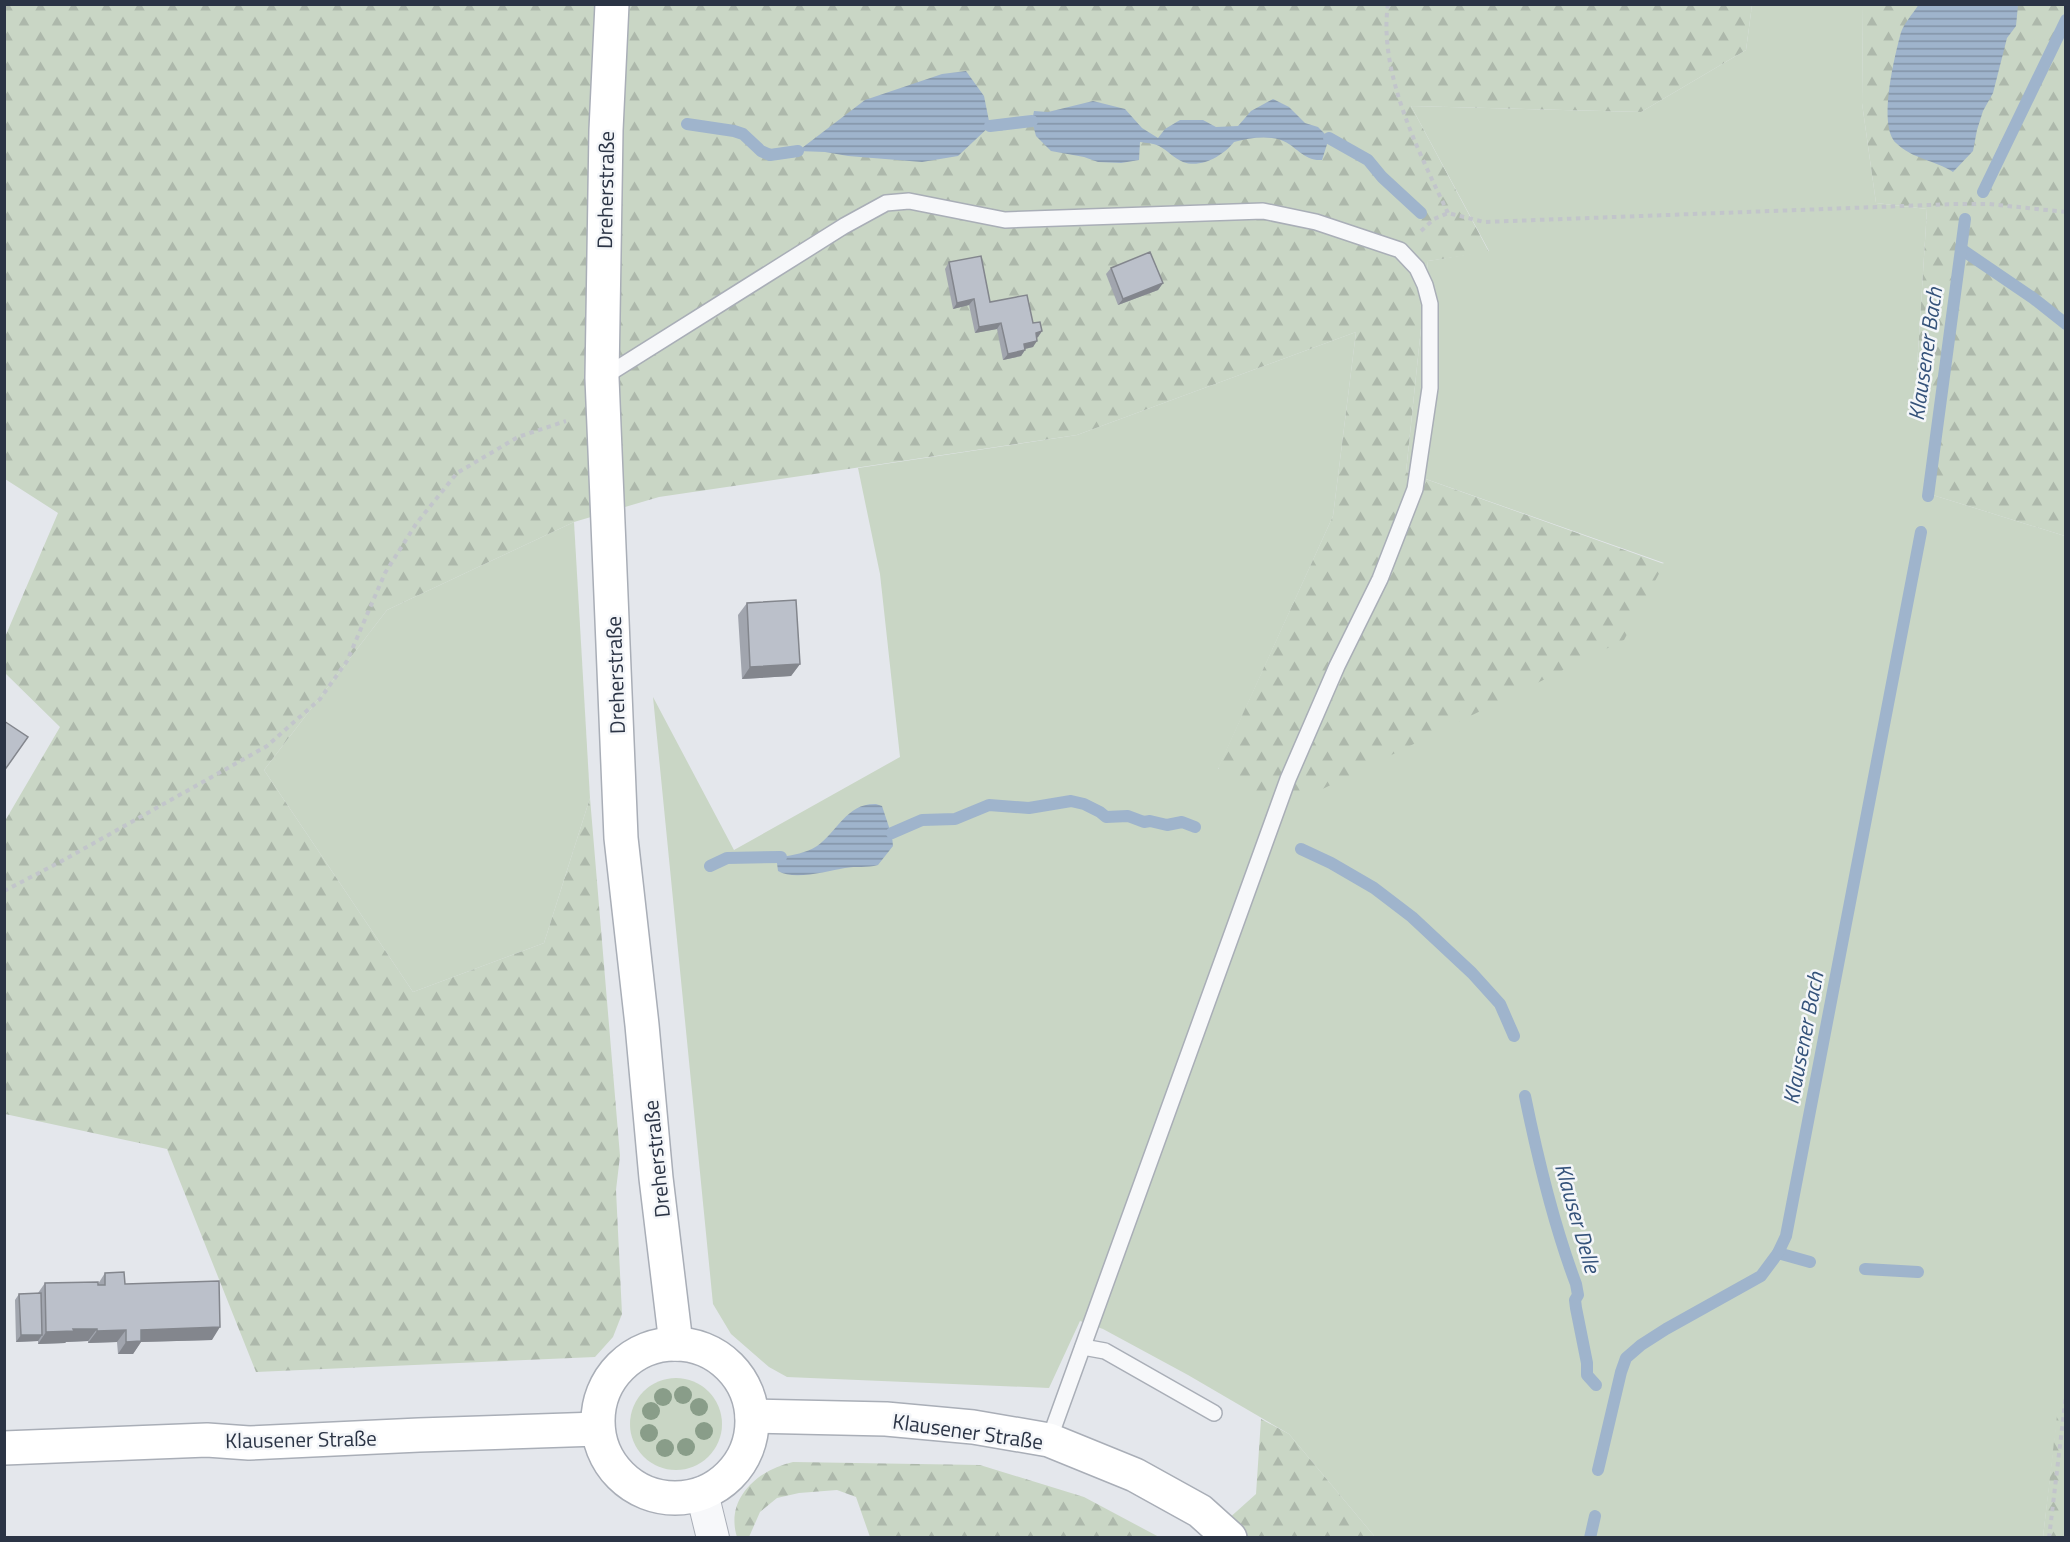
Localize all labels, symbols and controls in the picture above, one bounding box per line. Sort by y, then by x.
street label: Dreherstraße [588,131,622,249]
water label: Klausener Bach [1899,284,1951,423]
street label: Dreherstraße [597,616,633,734]
water label: Klausener Bach [1774,968,1833,1107]
street label: Dreherstraße [634,1099,678,1219]
water label: Klauser Delle [1546,1159,1610,1279]
street label: Klausener Straße [891,1405,1045,1457]
street label: Klausener Straße [225,1422,377,1456]

